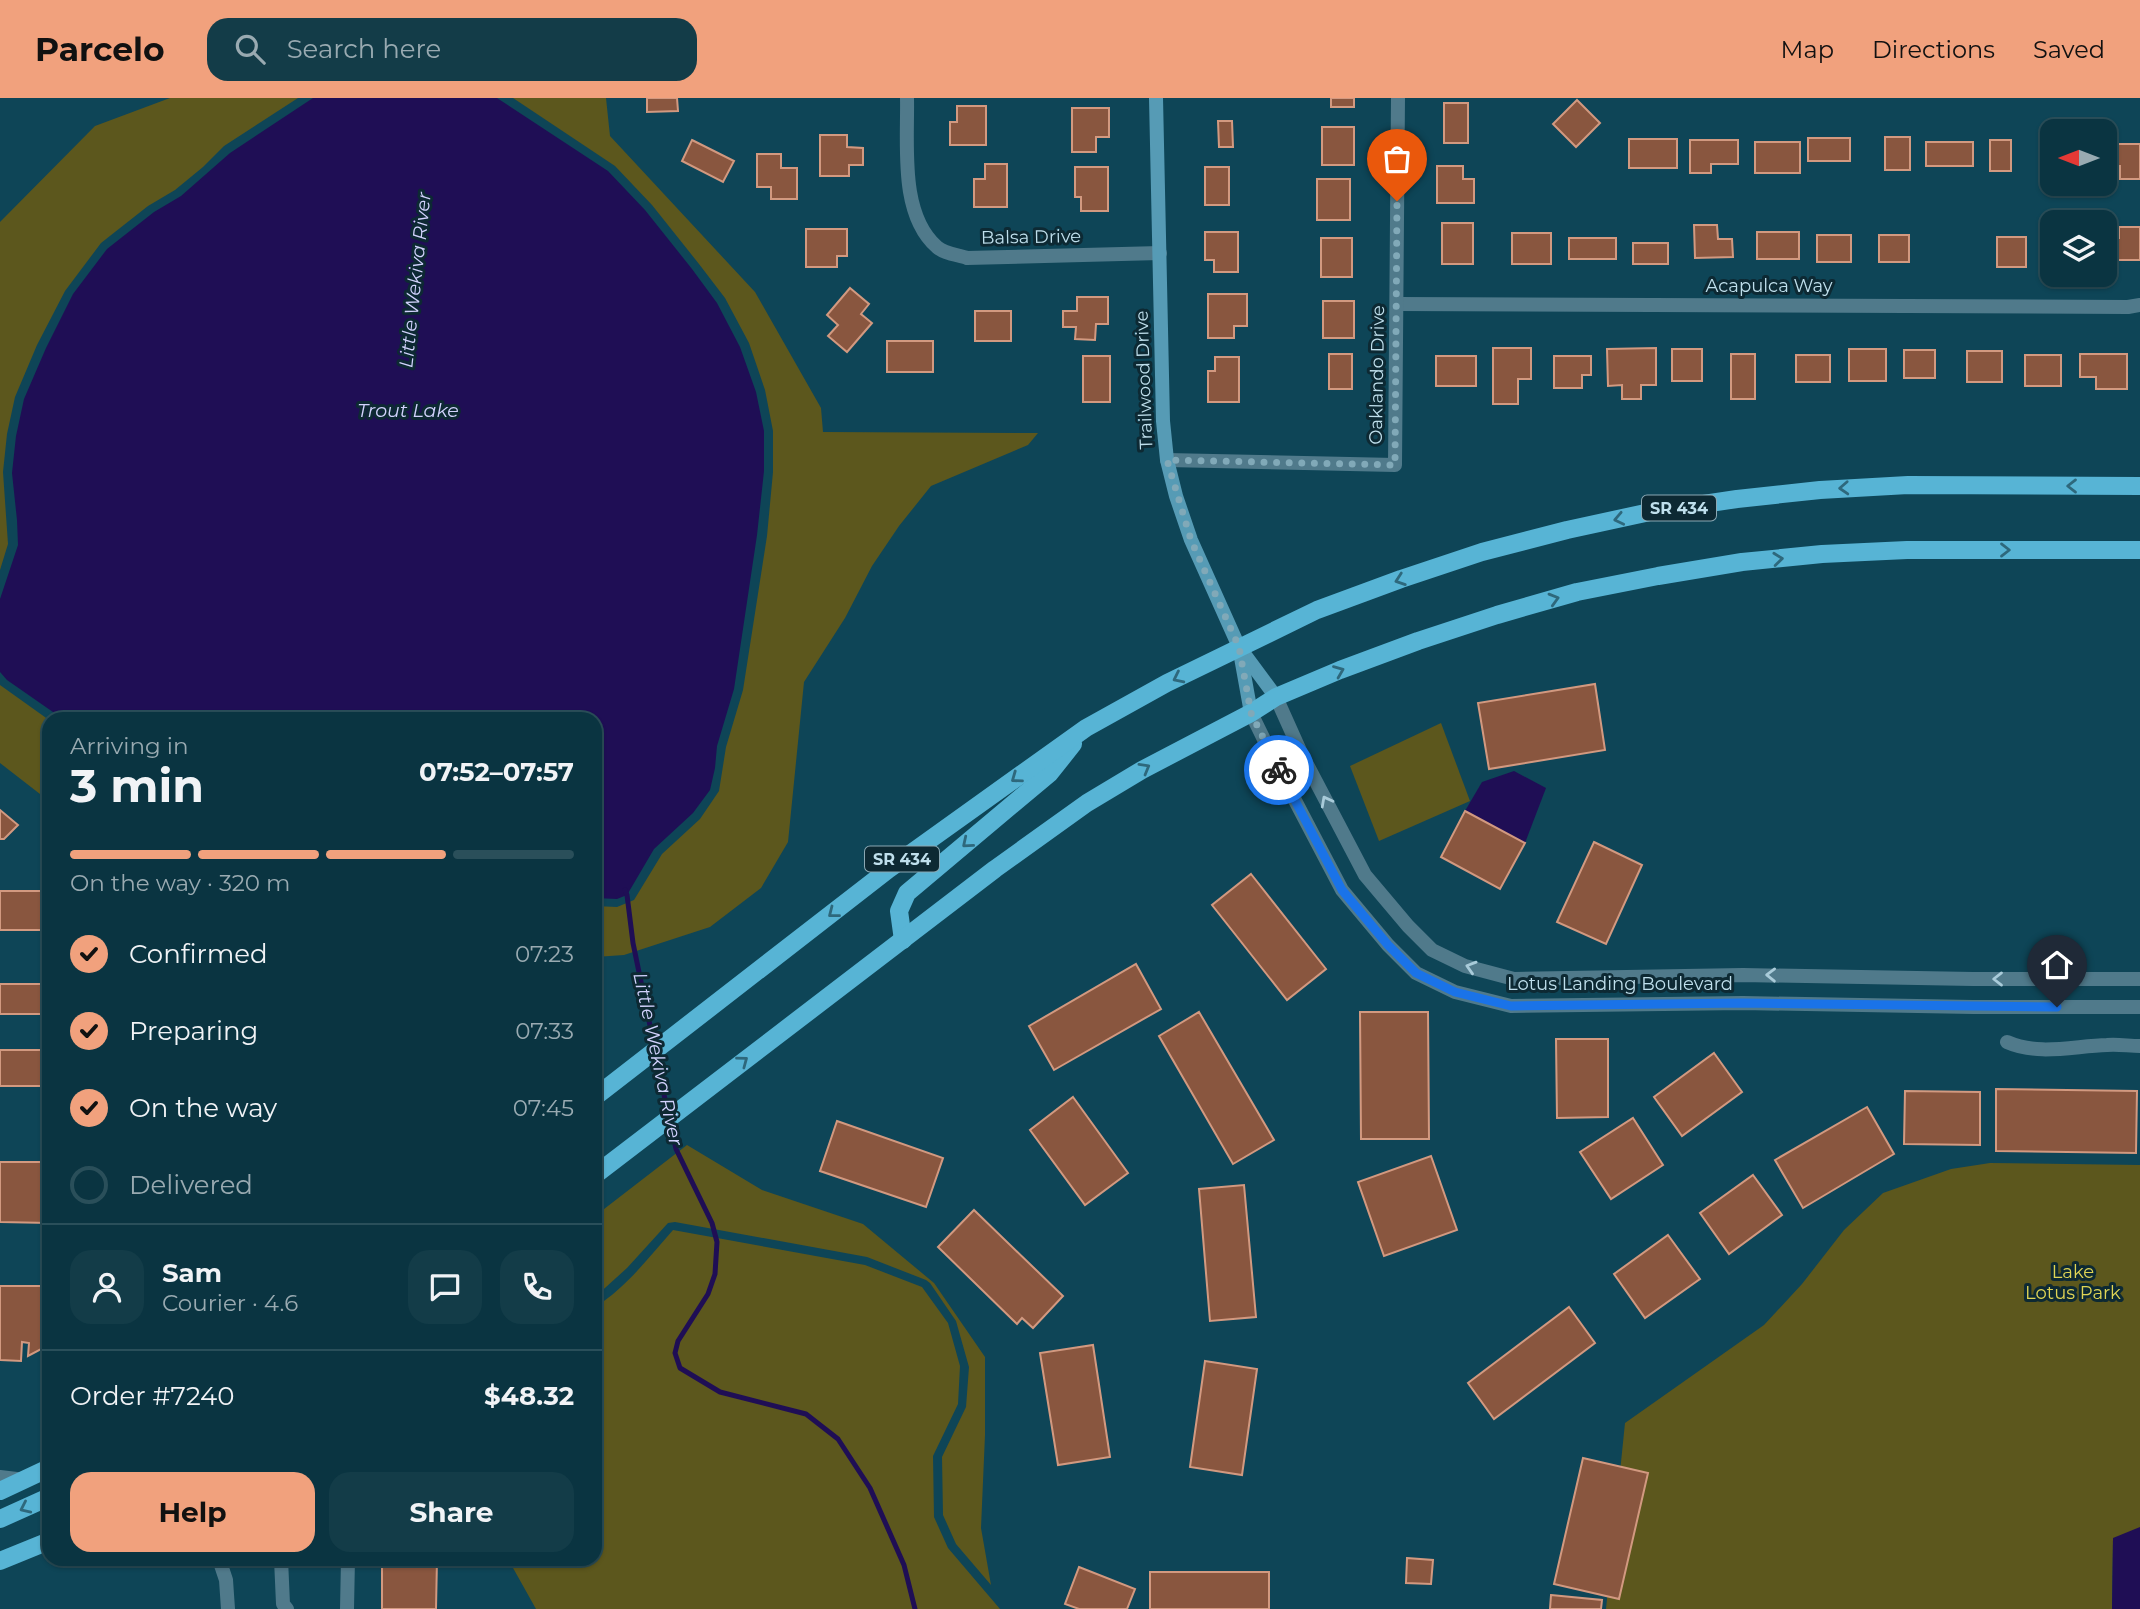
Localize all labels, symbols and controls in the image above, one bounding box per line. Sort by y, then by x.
search box [207,18,697,81]
text: Parcelo [35,29,165,69]
icon: search [231,30,269,68]
text: Search here [287,33,441,65]
text: Map [1781,35,1834,64]
text: Directions [1872,35,1995,64]
text: Saved [2033,35,2105,64]
north arrow [2040,119,2118,196]
map controls [2040,119,2117,287]
pin [1367,129,1427,201]
icon: bag [1378,140,1416,178]
water label: Little Wekiva River [394,191,436,369]
button: layers [2040,210,2117,287]
street label: Balsa Drive [981,225,1081,249]
street label: Acapulca Way [1705,275,1833,297]
street label: Oaklando Drive [1365,305,1389,445]
street label: Trailwood Drive [1131,310,1157,450]
water label: Trout Lake [357,399,459,422]
one-way arrow [2066,478,2077,494]
one-way arrow [1839,481,1850,496]
road number: SR 434 [1642,496,1716,520]
one-way arrow [1613,511,1625,525]
one-way arrow [2000,542,2011,558]
one-way arrow [1772,551,1784,566]
one-way arrow [1395,572,1407,586]
one-way arrow [1548,593,1560,607]
one-way arrow [1332,665,1344,679]
one-way arrow [1173,669,1185,683]
text: Arriving in [70,732,189,760]
courier [1244,735,1314,805]
icon: bike [1260,751,1298,789]
text: 07:52–07:57 [419,756,574,788]
text: 3 min [70,757,204,814]
one-way arrow [1138,763,1151,776]
one-way arrow [1011,769,1024,782]
one-way arrow [1321,796,1334,808]
one-way arrow [962,835,975,847]
road number: SR 434 [865,846,939,872]
text: On the way · 320 m [70,869,290,897]
one-way arrow [829,904,841,917]
icon: check [70,935,108,973]
pin [2027,935,2087,1007]
text: Confirmed [129,938,268,970]
text: 07:23 [515,940,574,968]
icon: home [2038,946,2076,984]
one-way arrow [1466,961,1478,976]
one-way arrow [1765,967,1776,983]
water label: Little Wekiva River [628,970,688,1148]
one-way arrow [1993,971,2003,987]
street label: Lotus Landing Boulevard [1507,973,1733,995]
icon: check [70,1012,108,1050]
text: Preparing [129,1015,258,1047]
text: 07:33 [515,1017,574,1045]
one-way arrow [736,1056,748,1069]
icon: check [70,1089,108,1127]
text: On the way [129,1092,277,1124]
text: 07:45 [513,1094,574,1122]
text: Delivered [129,1169,253,1201]
button: person [70,1250,144,1324]
button: chat [408,1250,482,1324]
button: phone [500,1250,574,1324]
text: Sam [162,1257,222,1289]
park label: Lake Lotus Park [2025,1261,2121,1304]
text: Courier · 4.6 [162,1289,298,1317]
text: Order #7240 [70,1380,234,1412]
text: $48.32 [484,1380,574,1412]
button: Help [70,1472,315,1552]
button: Share [329,1472,574,1552]
one-way arrow [20,1500,32,1514]

